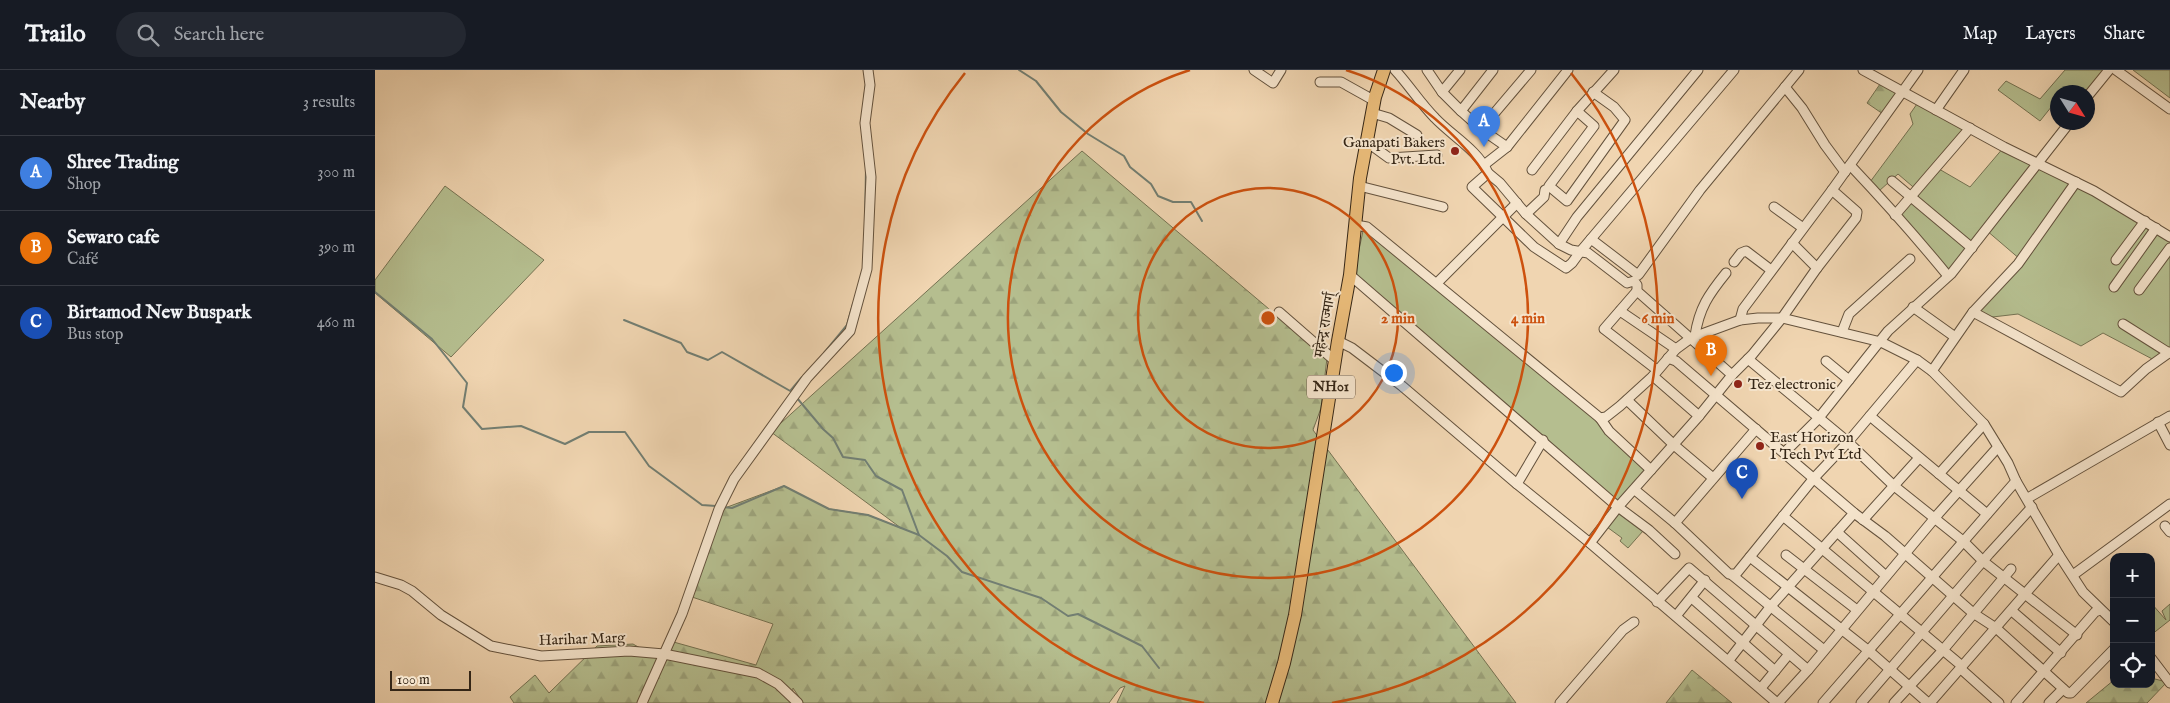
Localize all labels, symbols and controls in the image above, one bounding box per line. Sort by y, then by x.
search box [116,12,466,57]
text: Trailo [25,19,86,50]
icon: search [134,21,162,49]
text: Search here [174,23,264,47]
text: Map [1963,23,1997,46]
text: Layers [2025,23,2076,46]
text: Share [2104,23,2145,46]
north arrow [2050,85,2095,130]
text: Nearby [20,89,85,116]
text: 3 results [303,93,355,113]
pin: A [1468,106,1500,147]
place label: Ganapati Bakers Pvt. Ltd. [1343,133,1445,169]
marker: Ganapati Bakers Pvt. Ltd. [1449,145,1461,157]
text: Shree Trading [67,151,179,175]
text: A [31,163,41,183]
text: 300 m [317,163,355,183]
text: Shop [67,175,101,195]
text: Sewaro cafe [67,226,159,250]
text: B [31,238,41,258]
text: 390 m [318,238,355,258]
text: Café [67,250,98,270]
street label: महेन्द्र राज्मार्ग् [1310,288,1341,360]
text: Birtamod New Buspark [67,301,251,325]
centre of rings [1259,309,1277,327]
text: 2 min [1381,309,1415,328]
text: 4 min [1511,309,1545,328]
text: 6 min [1641,309,1675,328]
text: C [30,313,42,333]
text: 460 m [317,313,355,333]
text: Bus stop [67,325,123,345]
pin: B [1695,335,1727,376]
your location [1381,360,1407,386]
place label: Tez electronic [1748,375,1836,394]
road number: NH01 [1307,376,1355,398]
marker: Tez electronic [1732,378,1744,390]
place label: East Horizon I Tech Pvt Ltd [1770,428,1863,464]
marker: East Horizon I Tech Pvt Ltd [1754,440,1766,452]
pin: C [1726,458,1758,499]
map controls [2110,553,2155,688]
button: + [2110,553,2155,598]
button: − [2110,598,2155,643]
street label: Harihar Marg [539,628,626,650]
button: locate [2110,643,2155,688]
scale bar [390,668,471,691]
text: 100 m [397,671,430,689]

